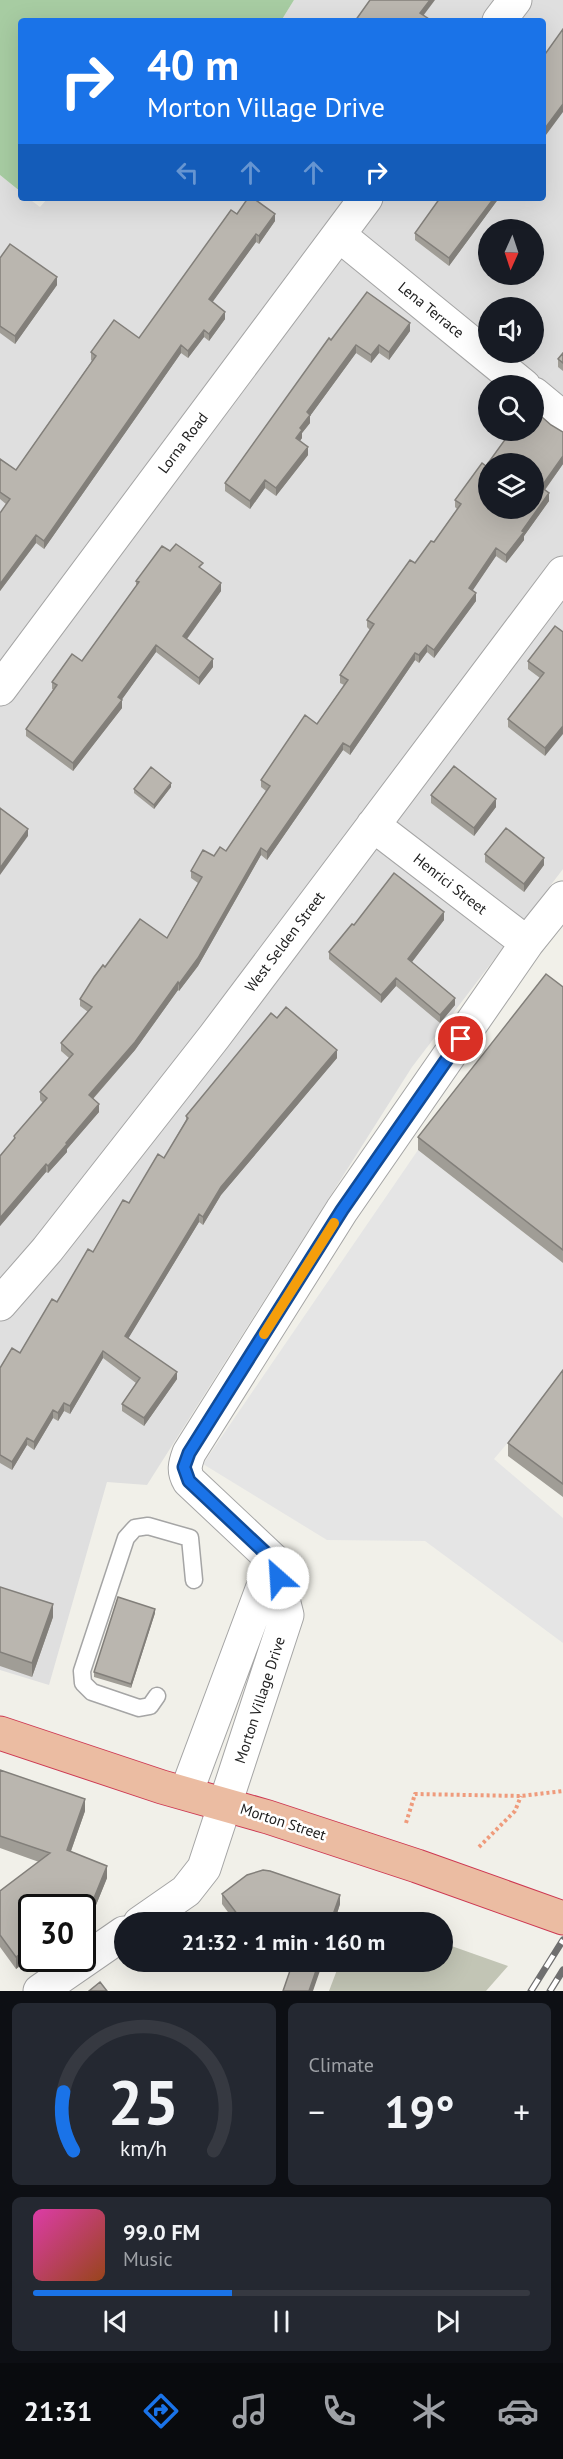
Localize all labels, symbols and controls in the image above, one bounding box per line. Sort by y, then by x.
text: 40 m [147,37,239,92]
icon: right [48,42,126,120]
text: Morton Village Drive [147,90,385,124]
icon: left [171,156,204,189]
icon: ahead [234,156,267,189]
icon: ahead [297,156,330,189]
icon: right [360,156,393,189]
north arrow [478,219,544,285]
map controls [478,219,544,519]
street label: Lena Terrace [394,277,468,342]
button: sound [478,297,544,363]
button: search [478,375,544,441]
street label: Lorna Road [154,408,212,477]
button: layers [478,453,544,519]
street label: Henrici Street [410,849,491,918]
street label: West Selden Street [241,888,329,996]
pin [435,1013,486,1064]
icon: arrive [444,1022,477,1055]
position arrow [246,1546,310,1610]
street label: Morton Village Drive [230,1634,289,1766]
street label: Morton Street [238,1799,328,1844]
speed limit sign: 30 [18,1894,96,1972]
text: 21:32 · 1 min · 160 m [182,1928,385,1956]
text: Climate [309,2052,374,2078]
text: 25 [108,2061,179,2142]
text: 19° [384,2082,455,2140]
text: − [309,2090,325,2133]
text: + [513,2090,530,2133]
text: km/h [120,2134,167,2162]
text: 99.0 FM [123,2218,200,2246]
text: Music [123,2246,172,2272]
icon: previous [99,2305,132,2338]
icon: pause [265,2305,298,2338]
icon: next [431,2305,464,2338]
icon: directions [140,2390,182,2432]
icon: music [229,2390,271,2432]
icon: phone [318,2390,360,2432]
icon: climate [408,2390,450,2432]
icon: car [497,2390,539,2432]
text: 21:31 [24,2394,92,2428]

